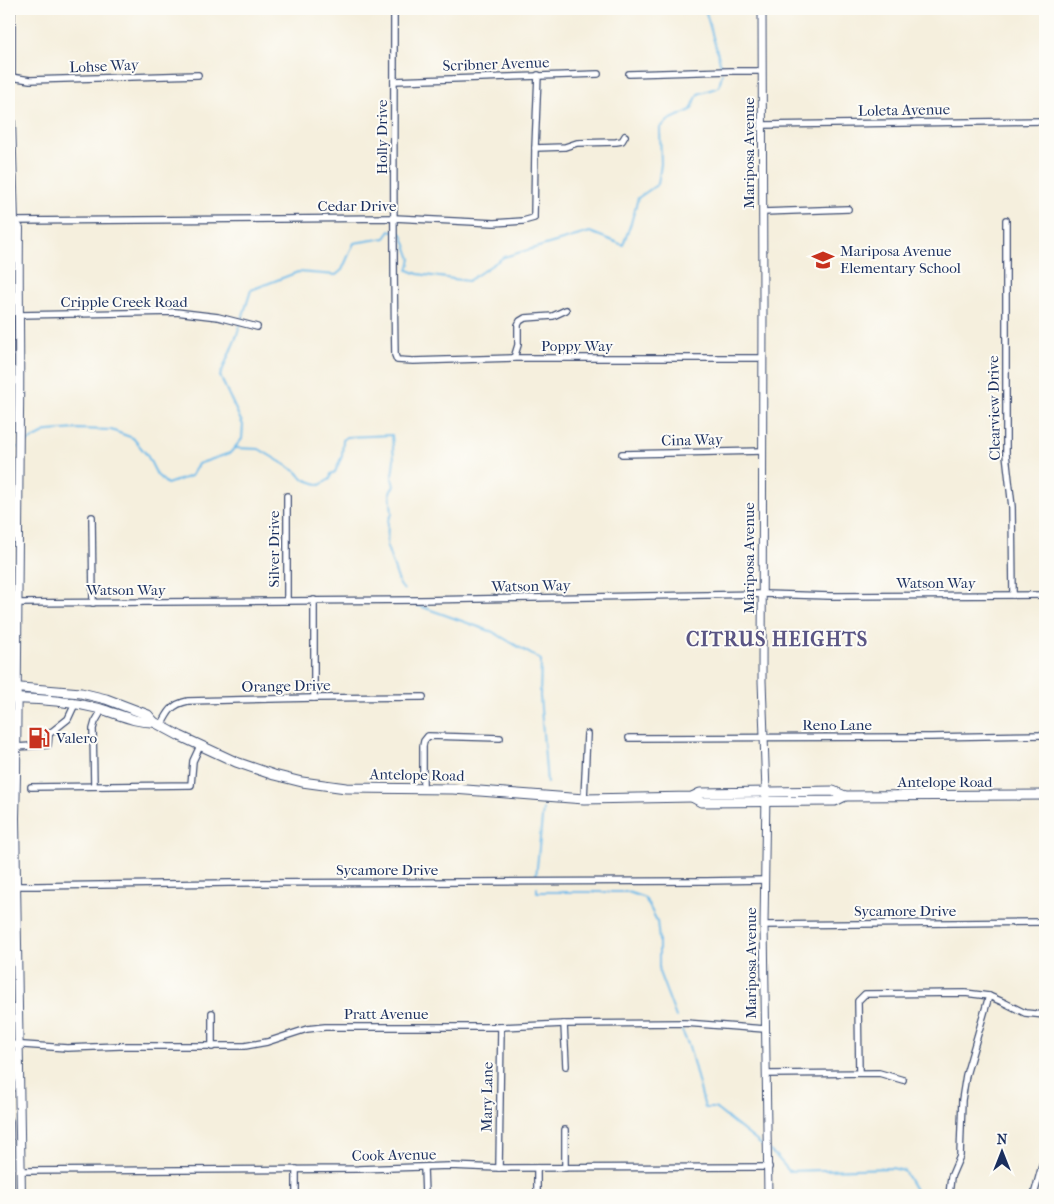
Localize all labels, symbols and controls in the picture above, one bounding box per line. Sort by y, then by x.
street label: Scribner Avenue [442,53,550,75]
street label: Lohse Way [69,56,140,76]
street label: Mariposa Avenue [740,97,758,209]
street label: Holly Drive [373,99,391,175]
street label: Loleta Avenue [858,100,951,120]
street label: Cedar Drive [318,197,397,215]
place label: Mariposa Avenue Elementary School [840,242,961,277]
school or university icon: Mariposa Avenue Elementary School [810,247,836,273]
street label: Cripple Creek Road [60,293,188,311]
street label: Poppy Way [541,337,614,355]
street label: Clearview Drive [984,355,1004,461]
street label: Cina Way [661,430,724,450]
street label: Mariposa Avenue [740,502,758,614]
street label: Silver Drive [265,510,283,587]
street label: Watson Way [895,574,977,592]
street label: Watson Way [490,576,572,596]
street label: Watson Way [85,581,167,599]
district label: CITRUS HEIGHTS [686,628,868,651]
street label: Orange Drive [241,676,331,696]
street label: Reno Lane [802,716,872,734]
fuel station icon: Valero [26,725,52,751]
place label: Valero [55,729,98,747]
street label: Antelope Road [368,765,465,785]
street label: Antelope Road [897,773,993,791]
street label: Sycamore Drive [336,861,439,879]
street label: Sycamore Drive [854,902,957,920]
street label: Mariposa Avenue [742,907,760,1019]
street label: Pratt Avenue [344,1005,429,1023]
street label: Mary Lane [477,1061,497,1132]
north arrow [976,1126,1026,1176]
text: N [997,1131,1008,1148]
street label: Cook Avenue [352,1145,437,1165]

